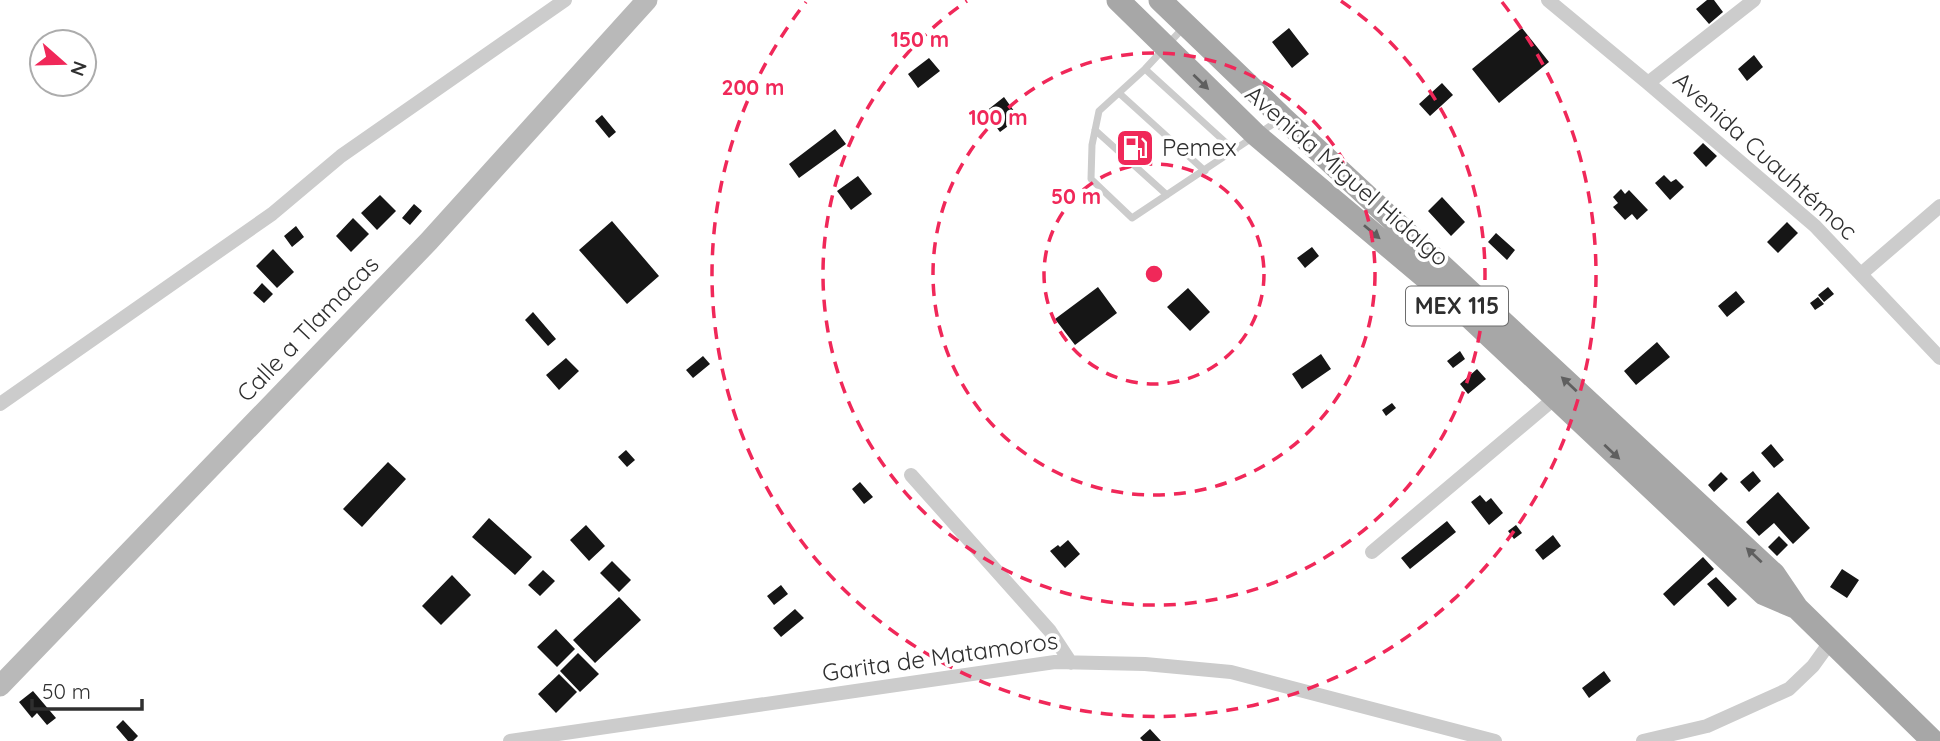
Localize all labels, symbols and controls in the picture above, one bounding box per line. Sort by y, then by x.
text: 150 m [891,26,949,52]
north arrow [28,28,98,98]
text: N [65,58,93,79]
street label: Avenida Cuauhtémoc [1668,65,1864,246]
text: 200 m [722,74,784,100]
one-way arrow [1192,74,1209,90]
street label: Avenida Miguel Hidalgo [1240,78,1456,272]
text: 100 m [968,104,1028,130]
fuel station icon: Pemex [1114,127,1156,169]
place label: Pemex [1162,132,1237,162]
text: 50 m [1051,183,1101,209]
one-way arrow [1363,225,1381,240]
street label: Calle a Tlamacas [230,249,385,408]
centre of rings [1142,262,1166,286]
road number: MEX 115 [1406,286,1508,326]
one-way arrow [1560,376,1578,392]
one-way arrow [1604,443,1621,460]
one-way arrow [1746,548,1763,564]
street label: Garita de Matamoros [820,625,1060,687]
scale bar [32,668,142,712]
text: 50 m [42,678,91,704]

